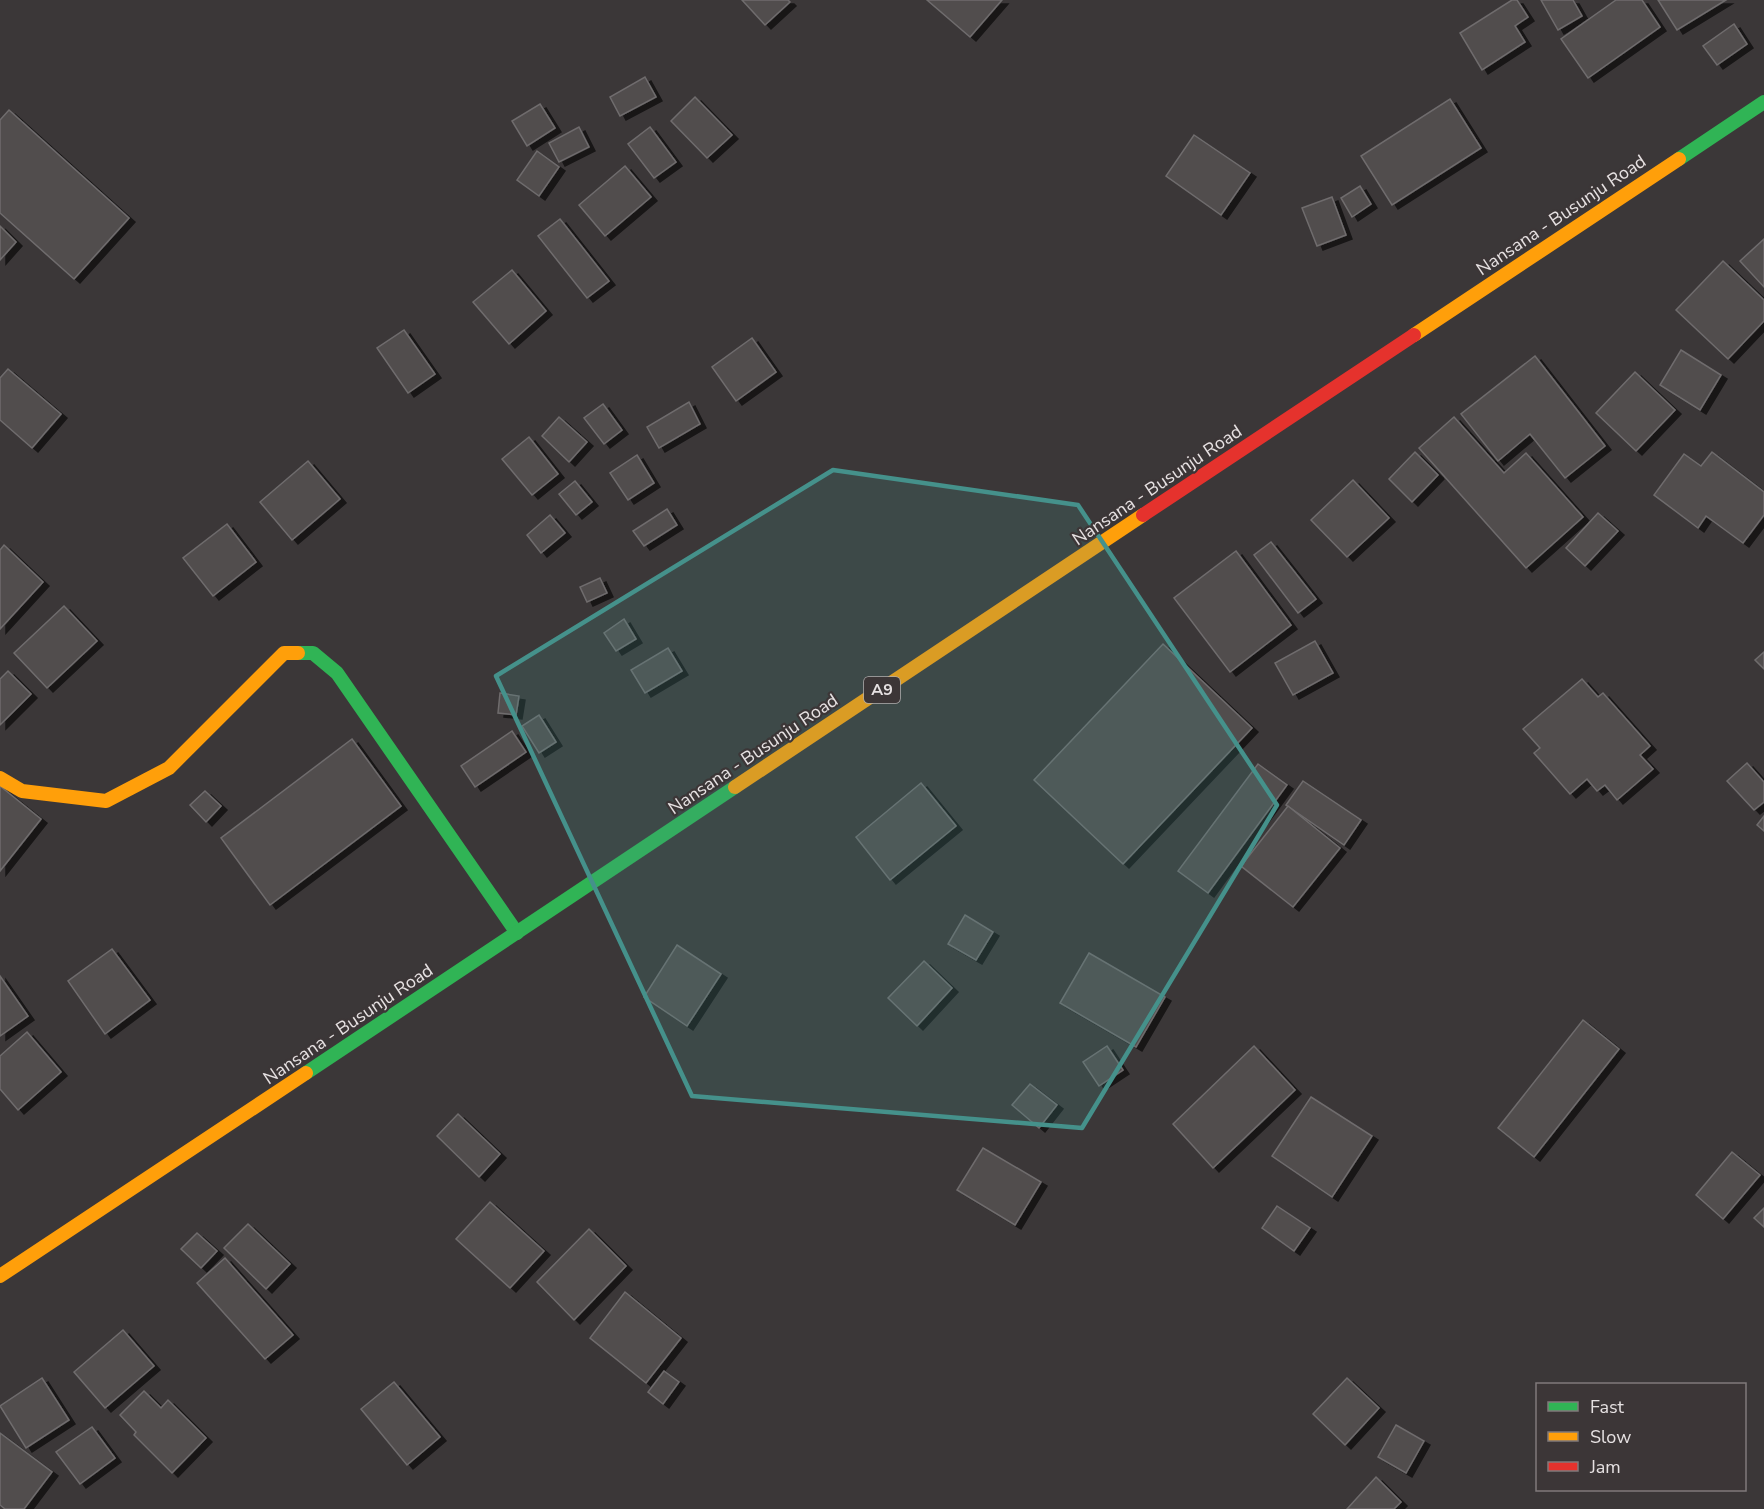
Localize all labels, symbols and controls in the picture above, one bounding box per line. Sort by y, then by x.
street label: Nansana - Busunju Road [1471,149,1651,281]
street label: Nansana - Busunju Road [1067,419,1247,551]
road number: A9 [864,677,900,703]
street label: Nansana - Busunju Road [663,688,843,820]
street label: Nansana - Busunju Road [258,958,438,1090]
legend [1536,1383,1746,1491]
text: Fast [1590,1395,1625,1419]
text: Slow [1590,1425,1631,1449]
text: Jam [1589,1455,1621,1479]

